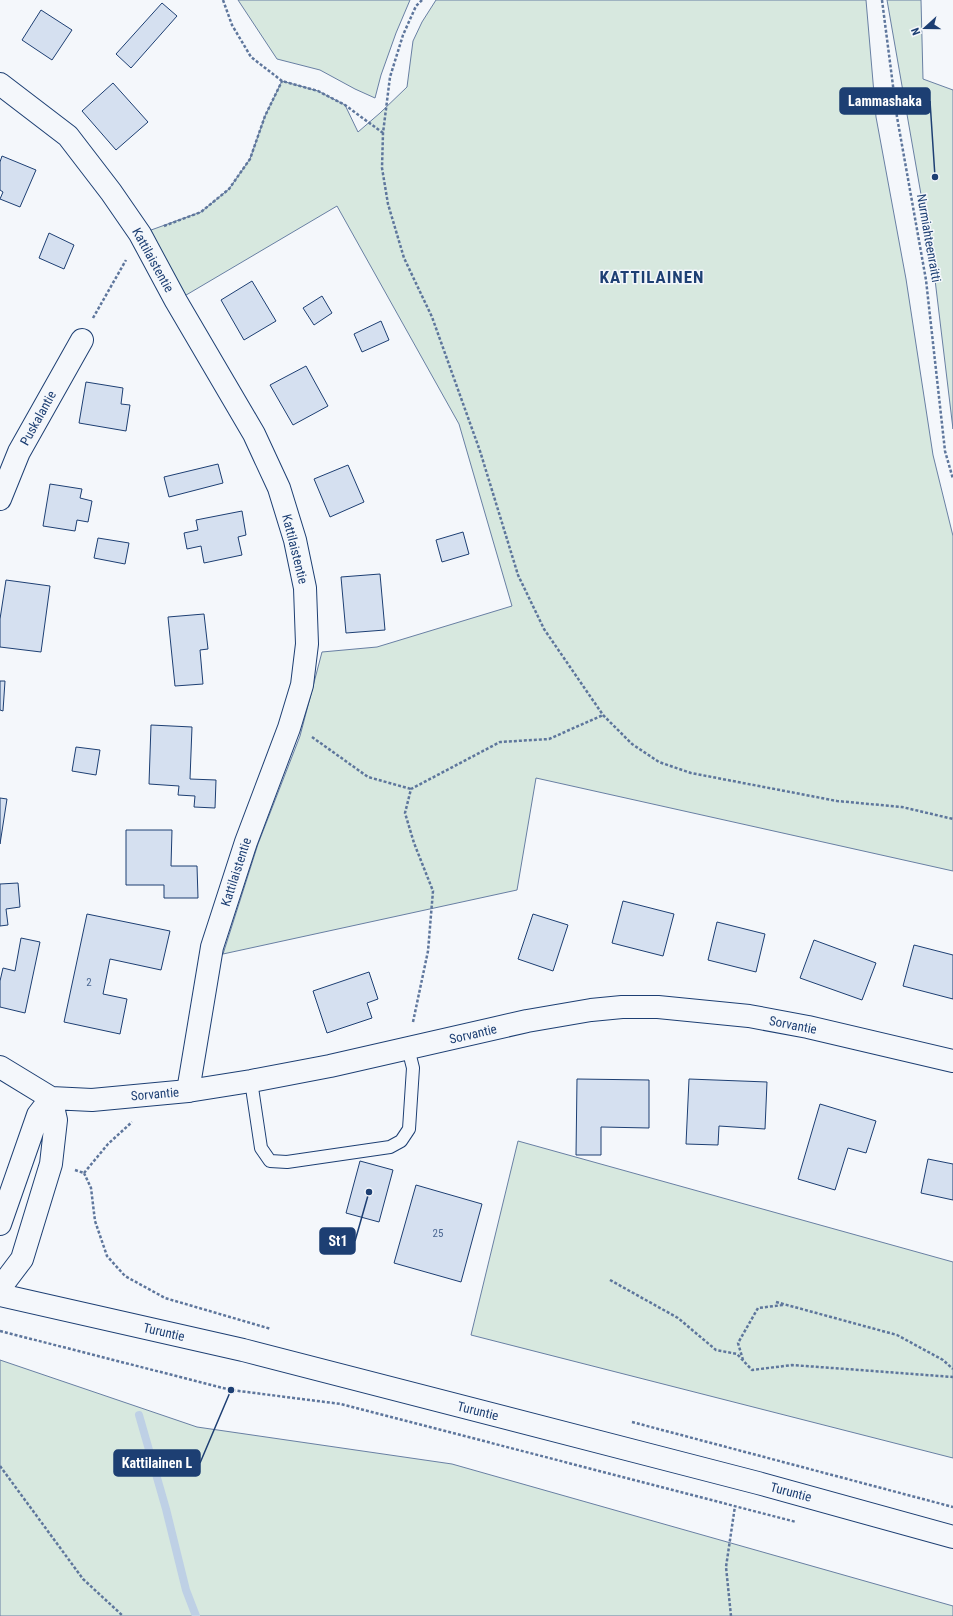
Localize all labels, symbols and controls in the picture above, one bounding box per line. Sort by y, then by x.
north arrow [905,8,945,48]
text: N [909,26,923,37]
callout: Lammashaka [840,88,930,114]
text: Lammashaka [848,93,922,109]
street label: Nurmiahteenraitti [914,193,944,283]
street label: Kattilaistentie [129,225,177,295]
district label: KATTILAINEN [600,267,704,287]
street label: Puskalantie [17,388,59,448]
street label: Kattilaistentie [279,513,311,585]
street label: Kattilaistentie [218,836,254,908]
house number: 2 [86,976,92,989]
street label: Sorvantie [768,1013,818,1037]
street label: Sorvantie [448,1021,498,1047]
street label: Sorvantie [130,1084,180,1104]
house number: 25 [433,1227,443,1240]
callout: St1 [320,1228,355,1254]
text: St1 [329,1233,347,1249]
street label: Turuntie [142,1320,186,1344]
street label: Turuntie [456,1399,500,1423]
callout: Kattilainen L [114,1450,200,1476]
text: Kattilainen L [122,1455,193,1471]
street label: Turuntie [769,1479,813,1505]

